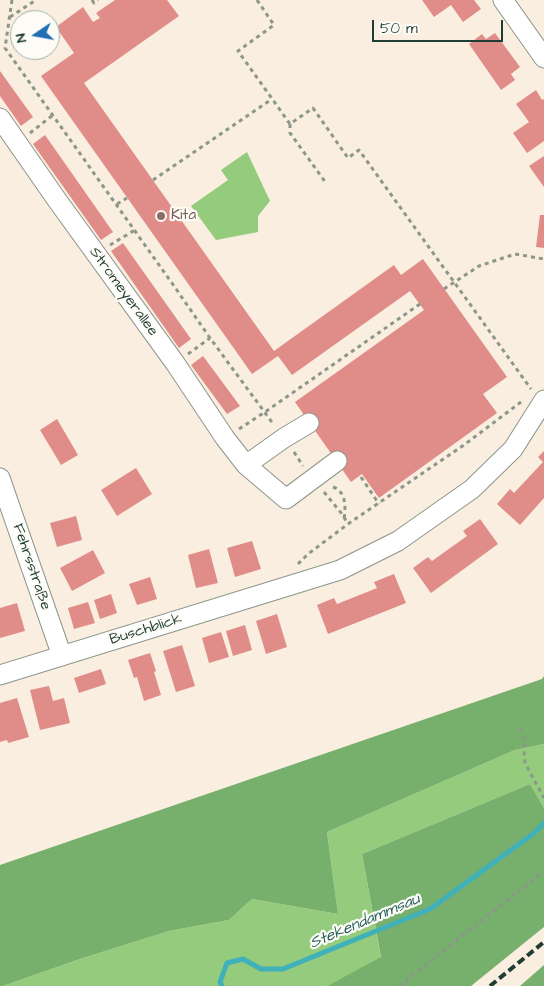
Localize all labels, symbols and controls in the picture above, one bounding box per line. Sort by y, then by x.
north arrow [10,10,60,60]
scale bar [374,10,505,42]
text: 50 m [380,18,418,39]
text: N [11,32,32,44]
place label: Kita [171,207,196,225]
marker: Kita [155,210,167,222]
street label: Stromeyerallee [85,244,161,340]
street label: Fehrsstraße [8,522,54,612]
street label: Buschblick [108,611,184,649]
water label: Stekendammsau [307,890,423,954]

